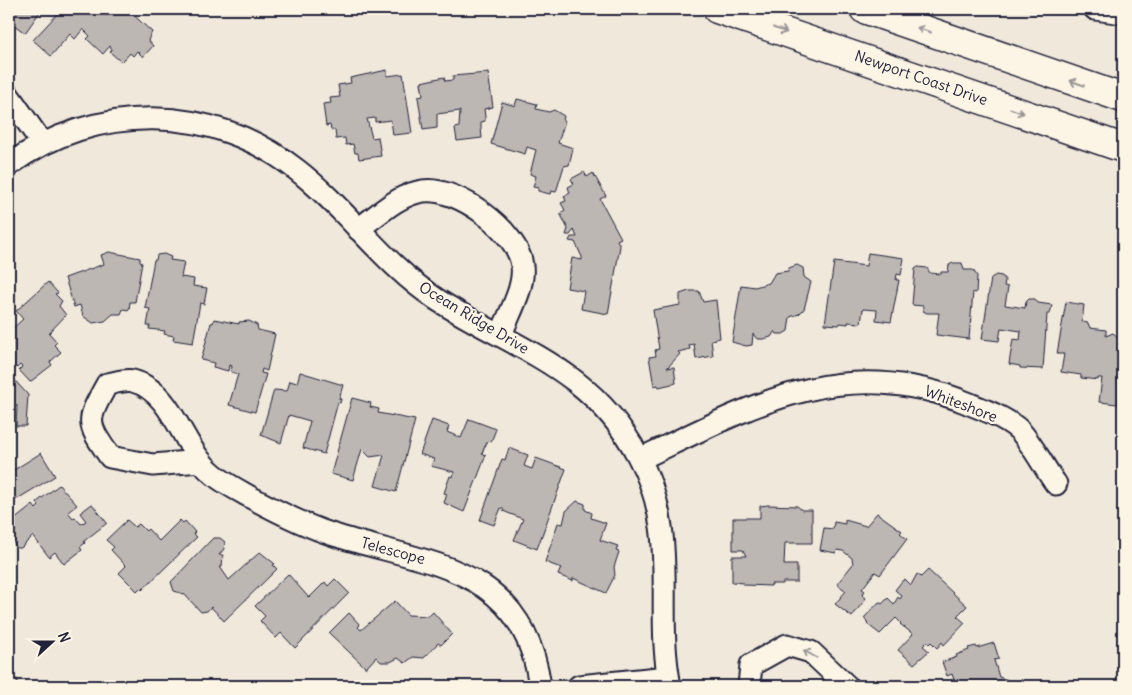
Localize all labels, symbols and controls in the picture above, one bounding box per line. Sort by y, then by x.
one-way arrow [916,24,932,34]
one-way arrow [772,26,787,35]
street label: Newport Coast Drive [852,46,990,109]
one-way arrow [1069,77,1085,87]
one-way arrow [1009,106,1025,116]
street label: Ocean Ridge Drive [416,277,533,358]
street label: Whiteshore [922,381,1000,426]
street label: Telescope [359,533,427,568]
north arrow [28,618,78,668]
text: N [54,630,74,645]
one-way arrow [803,649,818,659]

